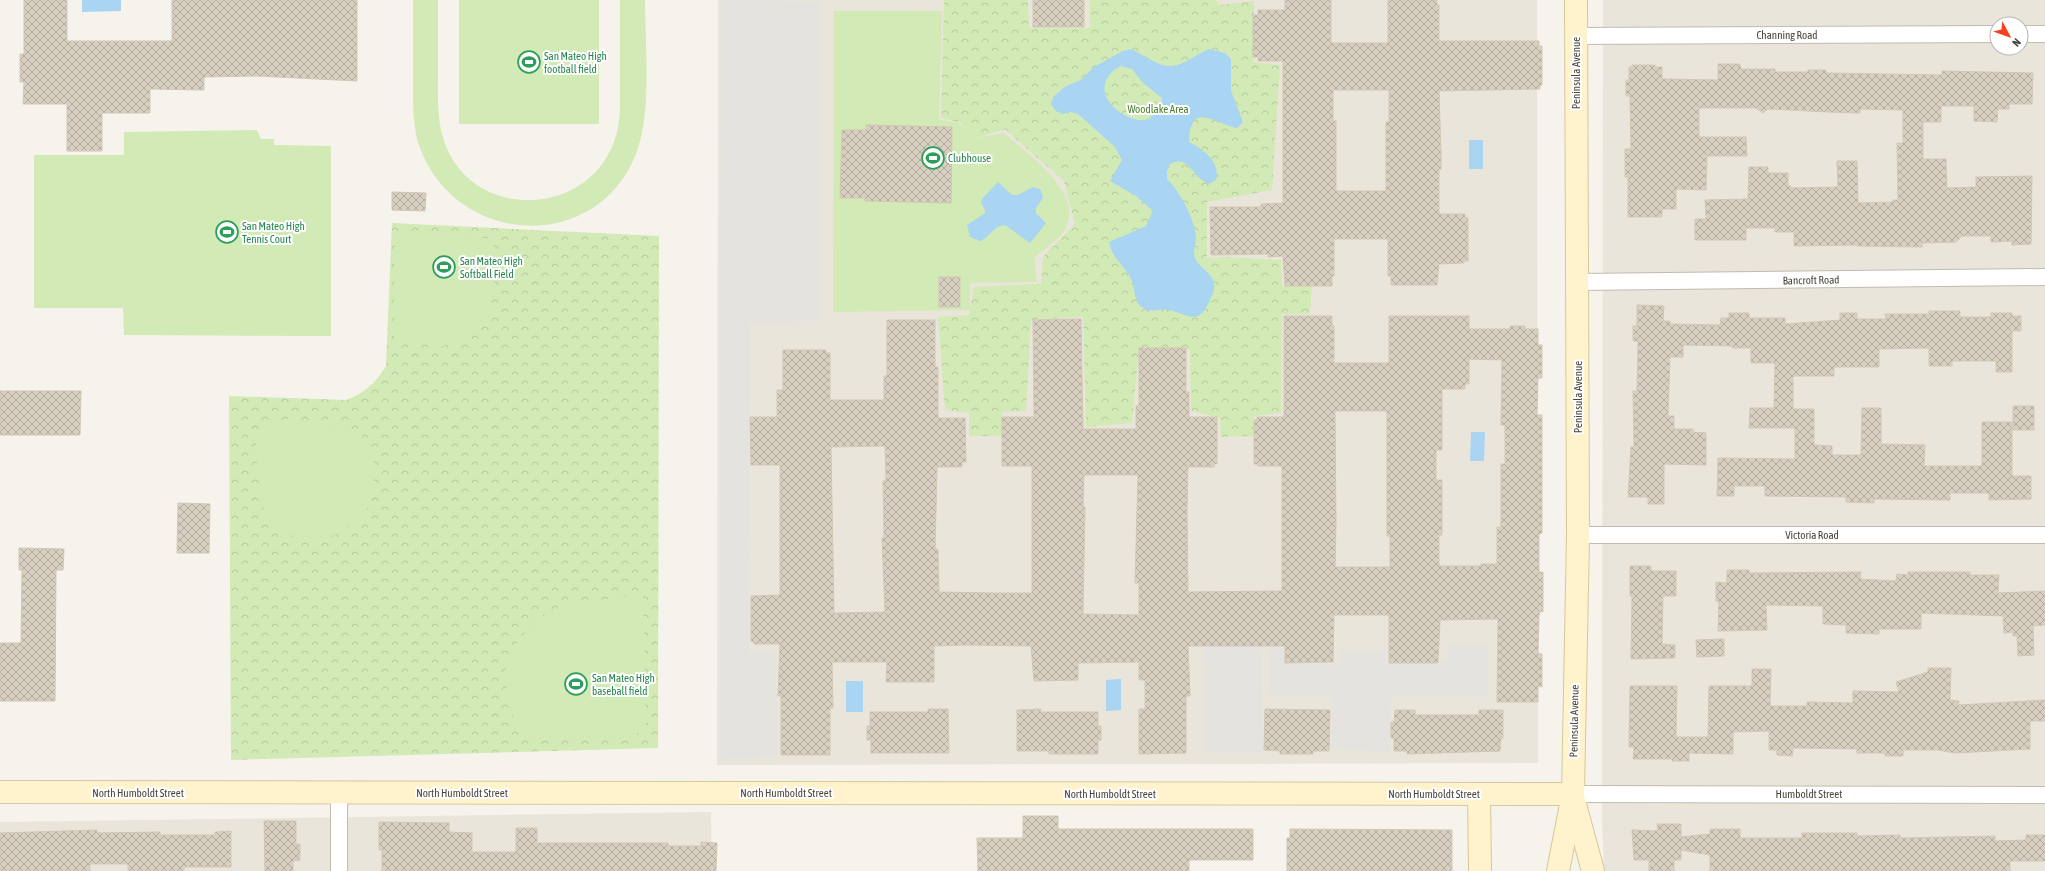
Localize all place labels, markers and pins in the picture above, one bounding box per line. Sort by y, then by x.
sports icon: San Mateo High football field [516,49,542,75]
place label: San Mateo High football field [544,50,607,75]
sports icon: Clubhouse [920,145,946,171]
place label: Clubhouse [948,152,991,164]
sports icon: San Mateo High Tennis Court [214,219,240,245]
place label: San Mateo High Tennis Court [242,220,305,245]
sports icon: San Mateo High Softball Field [431,254,457,280]
place label: San Mateo High Softball Field [460,255,523,280]
sports icon: San Mateo High baseball field [563,671,589,697]
place label: San Mateo High baseball field [592,672,655,697]

